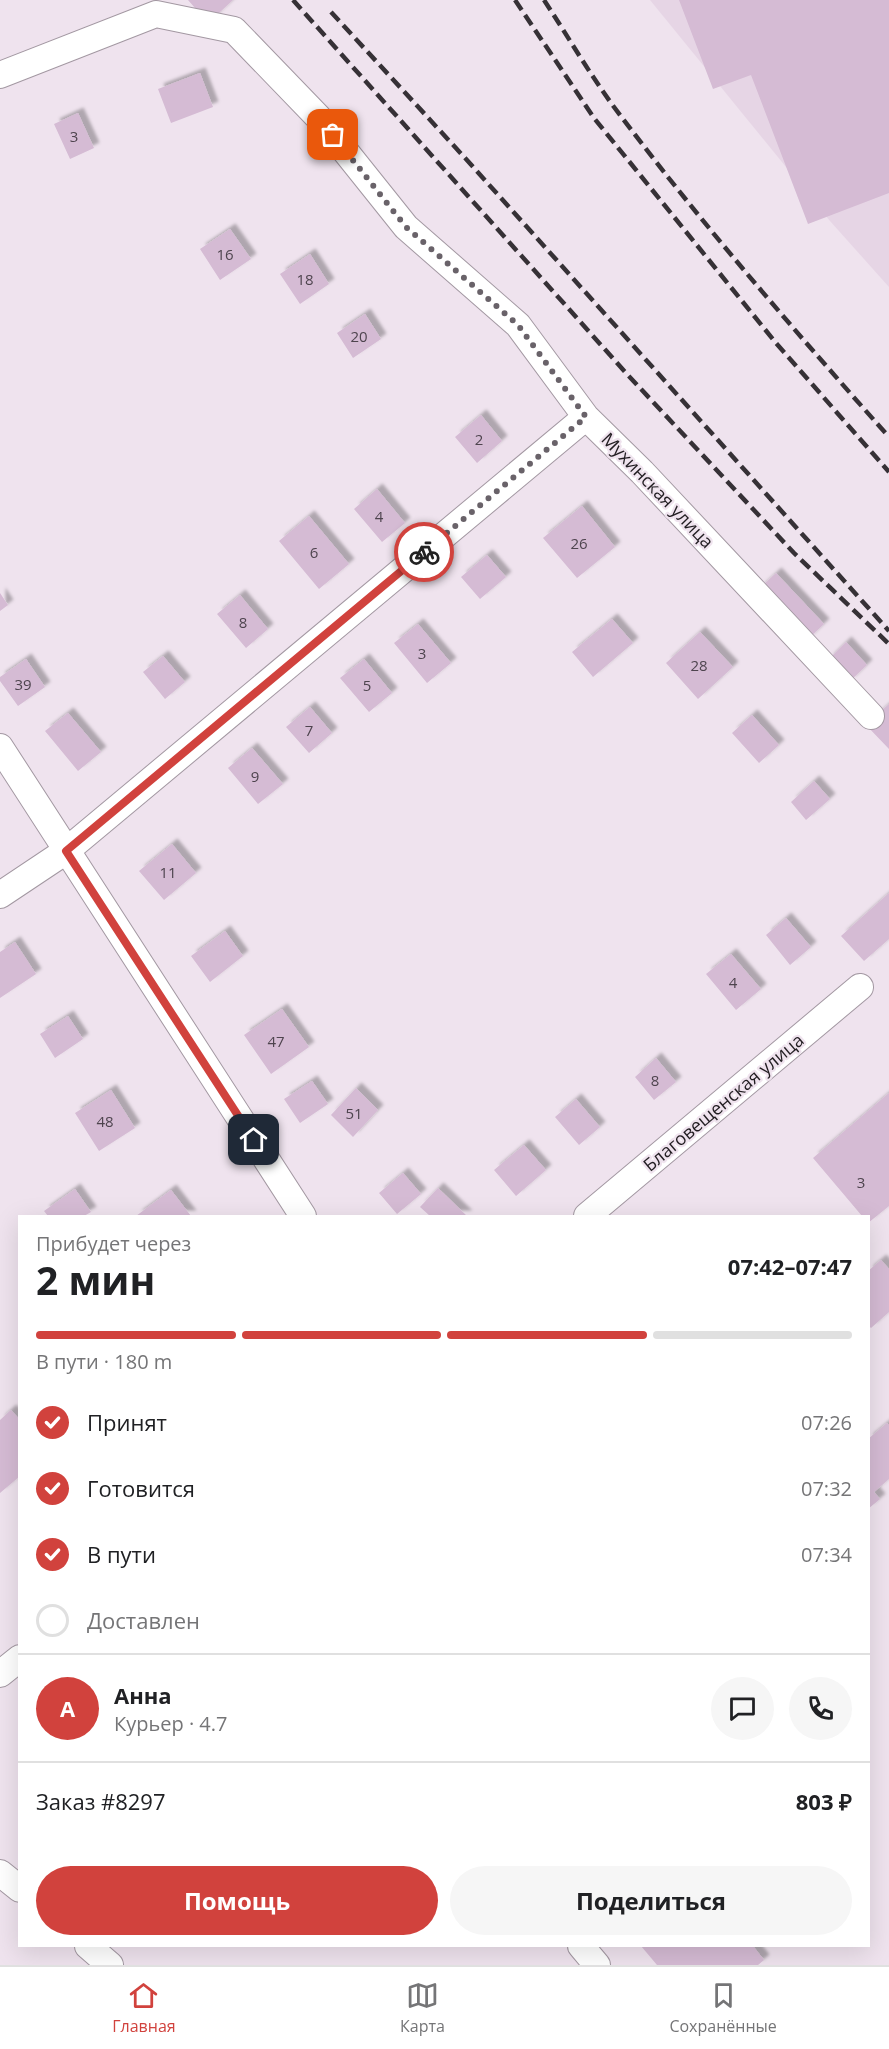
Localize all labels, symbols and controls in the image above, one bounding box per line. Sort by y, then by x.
pin [307,109,358,160]
icon: bag [316,118,349,151]
house number: 3 [70,126,78,146]
house number: 16 [216,244,234,264]
house number: 18 [296,269,314,289]
house number: 20 [350,326,368,346]
street label: Мухинская улица [597,427,719,553]
house number: 2 [475,429,483,449]
house number: 4 [375,506,384,526]
courier [394,522,454,582]
house number: 26 [570,533,588,553]
icon: bike [408,536,441,569]
house number: 6 [310,542,318,562]
house number: 8 [239,612,247,632]
house number: 3 [418,643,426,663]
house number: 28 [690,655,708,675]
house number: 39 [14,674,32,694]
house number: 5 [363,675,371,695]
house number: 7 [305,720,313,740]
house number: 9 [251,766,259,786]
house number: 11 [159,862,177,882]
house number: 4 [729,972,738,992]
street label: Благовещенская улица [638,1028,808,1176]
house number: 47 [267,1031,285,1051]
house number: 8 [651,1070,659,1090]
house number: 51 [345,1103,363,1123]
house number: 48 [96,1111,114,1131]
pin [228,1114,279,1165]
icon: home [237,1123,270,1156]
house number: 3 [857,1172,865,1192]
text: Прибудет через [36,1230,191,1257]
text: 07:42–07:47 [728,1251,852,1281]
text: 2 мин [36,1253,155,1306]
text: В пути · 180 m [36,1348,172,1375]
icon: check [36,1406,69,1439]
text: Принят [87,1407,167,1437]
text: 07:26 [801,1409,852,1436]
icon: check [36,1472,69,1505]
text: Готовится [87,1473,195,1503]
text: 07:32 [801,1475,852,1502]
icon: check [36,1538,69,1571]
text: В пути [87,1539,156,1569]
text: 07:34 [801,1541,852,1568]
text: Доставлен [87,1605,200,1635]
button: chat [711,1677,774,1740]
button: phone [789,1677,852,1740]
text: Анна [114,1680,172,1710]
text: А [60,1693,75,1723]
text: Курьер · 4.7 [114,1710,228,1737]
text: Заказ #8297 [36,1786,166,1816]
text: 803 ₽ [796,1786,852,1816]
button: Помощь [36,1866,438,1935]
button: Поделиться [450,1866,852,1935]
tab: Главная [112,1979,176,2037]
tab: Карта [400,1979,445,2037]
tab: Сохранённые [669,1979,777,2037]

